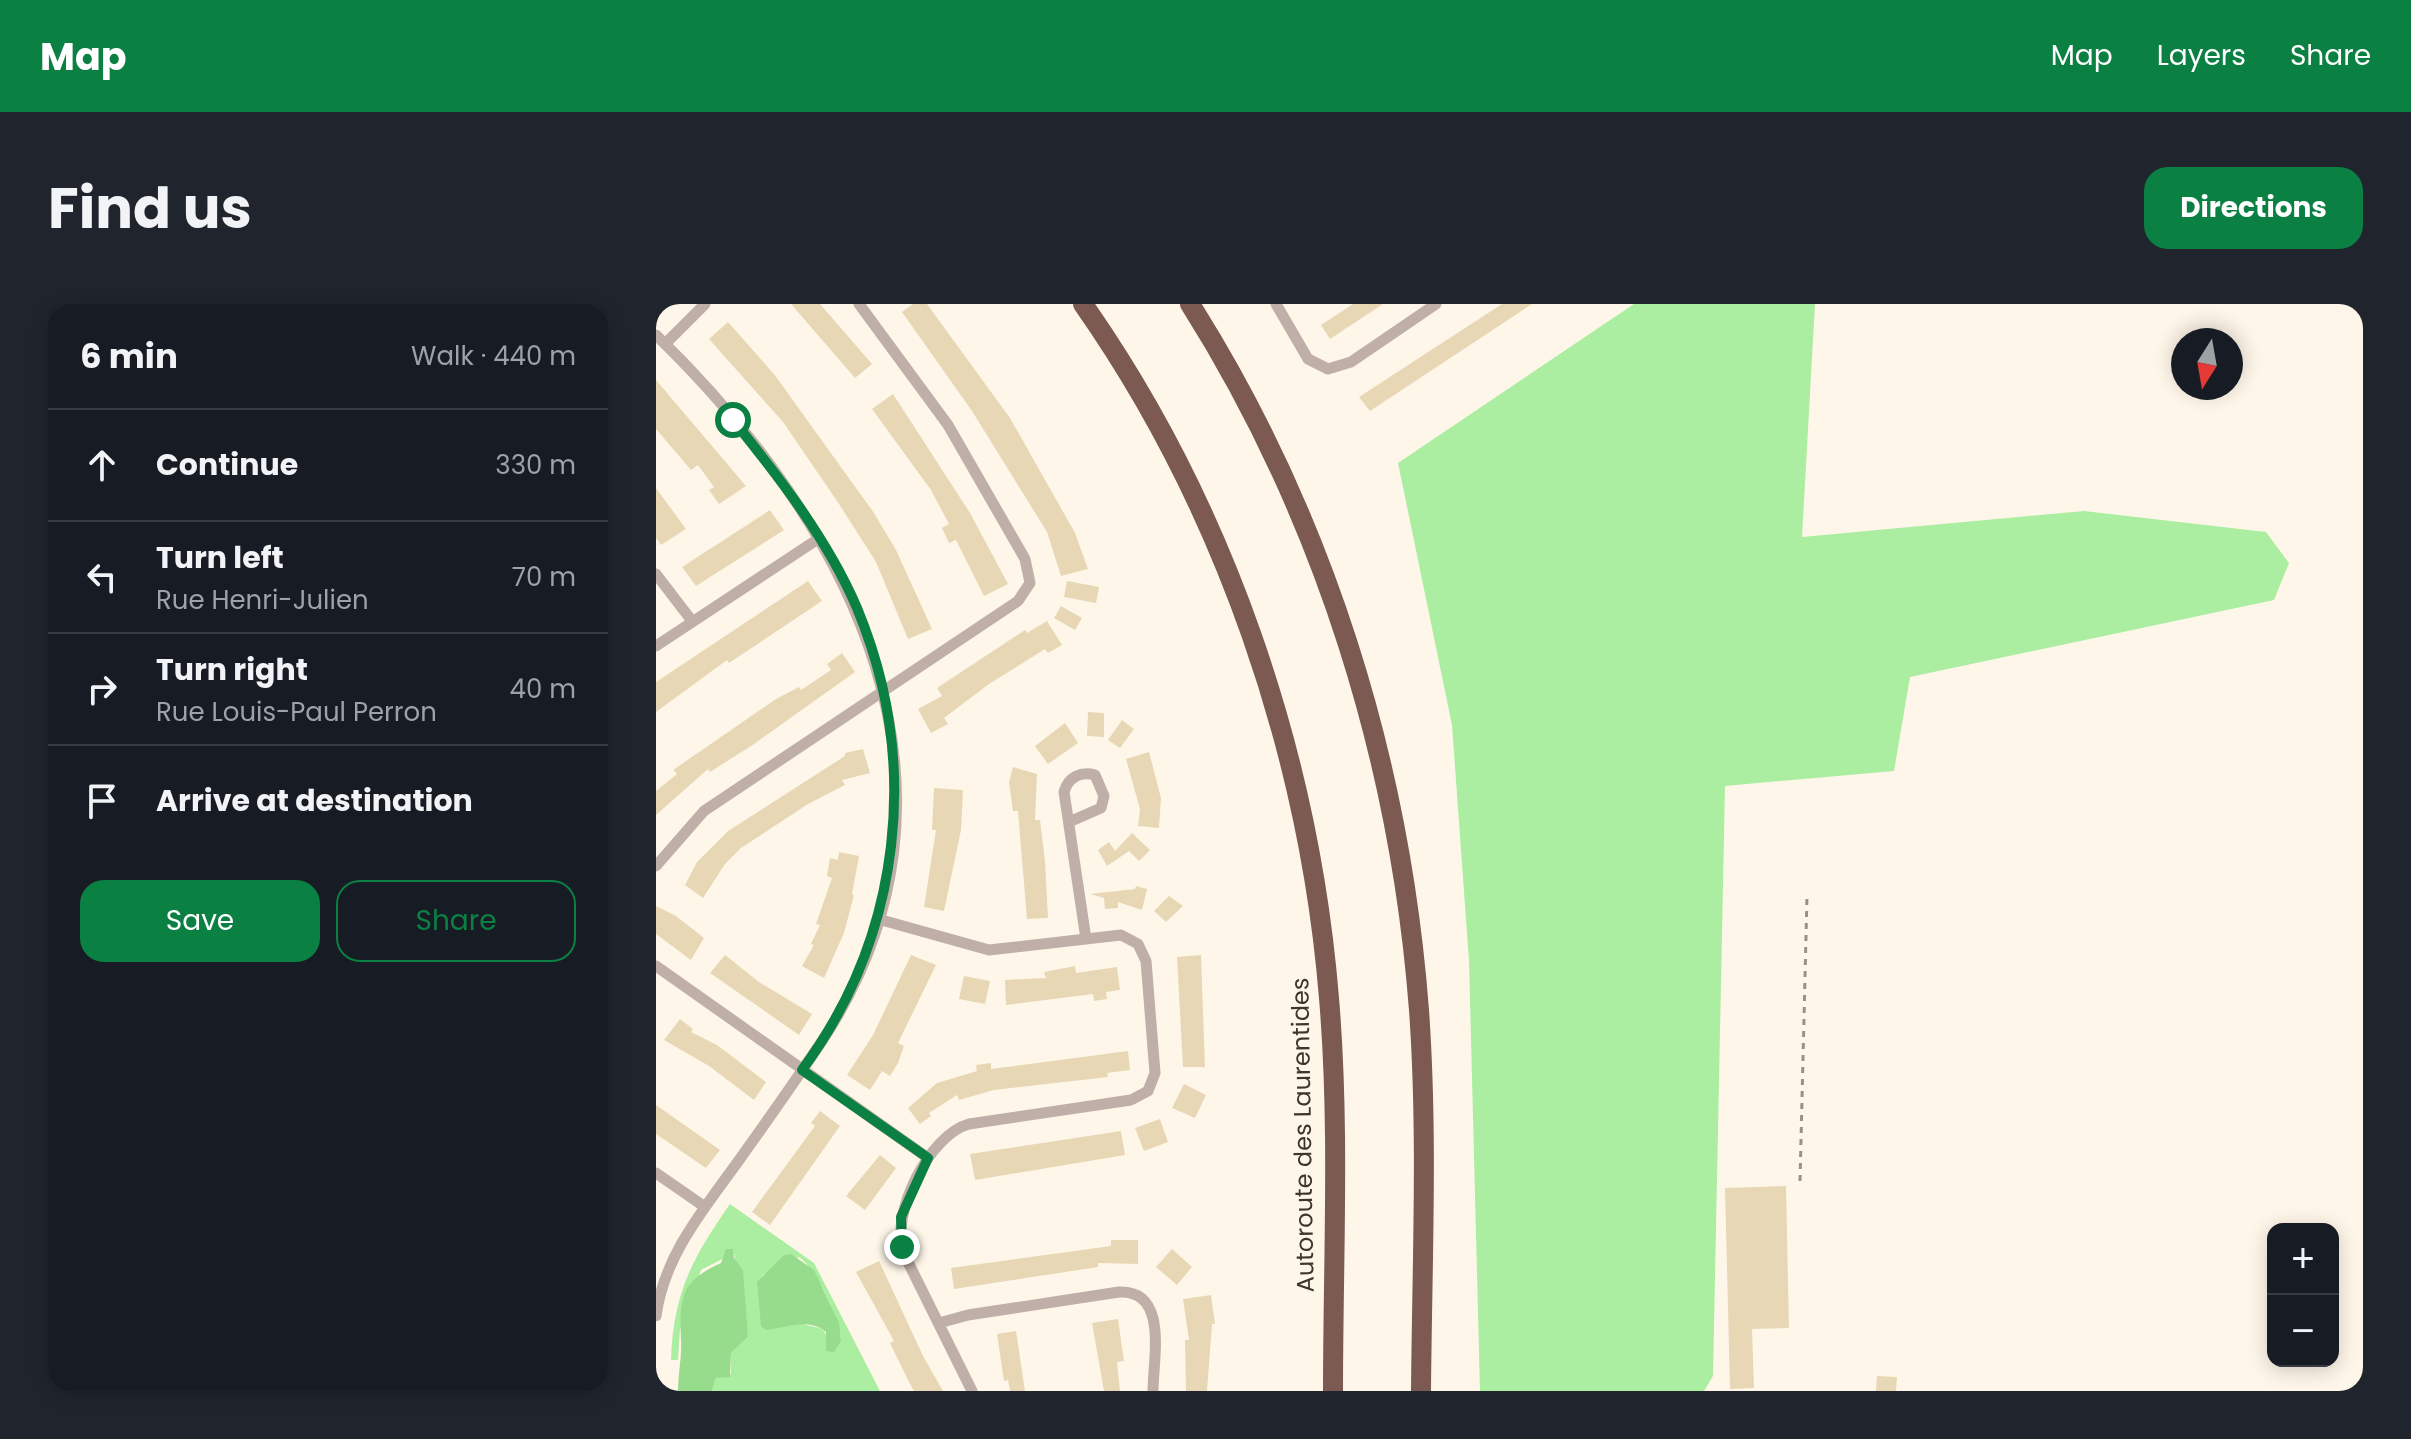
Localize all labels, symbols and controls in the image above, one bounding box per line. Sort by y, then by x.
text: Map [40,30,127,83]
text: Map [2051,36,2113,75]
text: Layers [2157,36,2246,75]
text: Share [2290,36,2371,75]
button: Directions [2144,167,2363,249]
text: Find us [48,169,252,248]
north arrow [2171,328,2243,400]
text: 6 min [80,332,178,380]
text: Walk · 440 m [411,338,576,374]
route start [715,402,751,438]
icon: ahead [80,443,124,487]
text: Continue [156,443,298,486]
text: 330 m [495,447,576,483]
text: Turn left [156,536,284,579]
icon: left [80,555,124,599]
text: 70 m [512,559,576,595]
text: Rue Henri-Julien [156,582,369,618]
text: Turn right [156,648,308,691]
icon: right [80,667,124,711]
text: 40 m [510,671,576,707]
text: Rue Louis-Paul Perron [156,694,437,730]
icon: arrive [80,779,124,823]
text: Arrive at destination [156,779,473,822]
button: Save [80,880,320,962]
button: Share [336,880,576,962]
street label: Autoroute des Laurentides [1283,977,1322,1293]
map controls [2267,1223,2339,1367]
button: + [2267,1223,2339,1295]
route end [884,1229,920,1265]
button: − [2267,1295,2339,1367]

